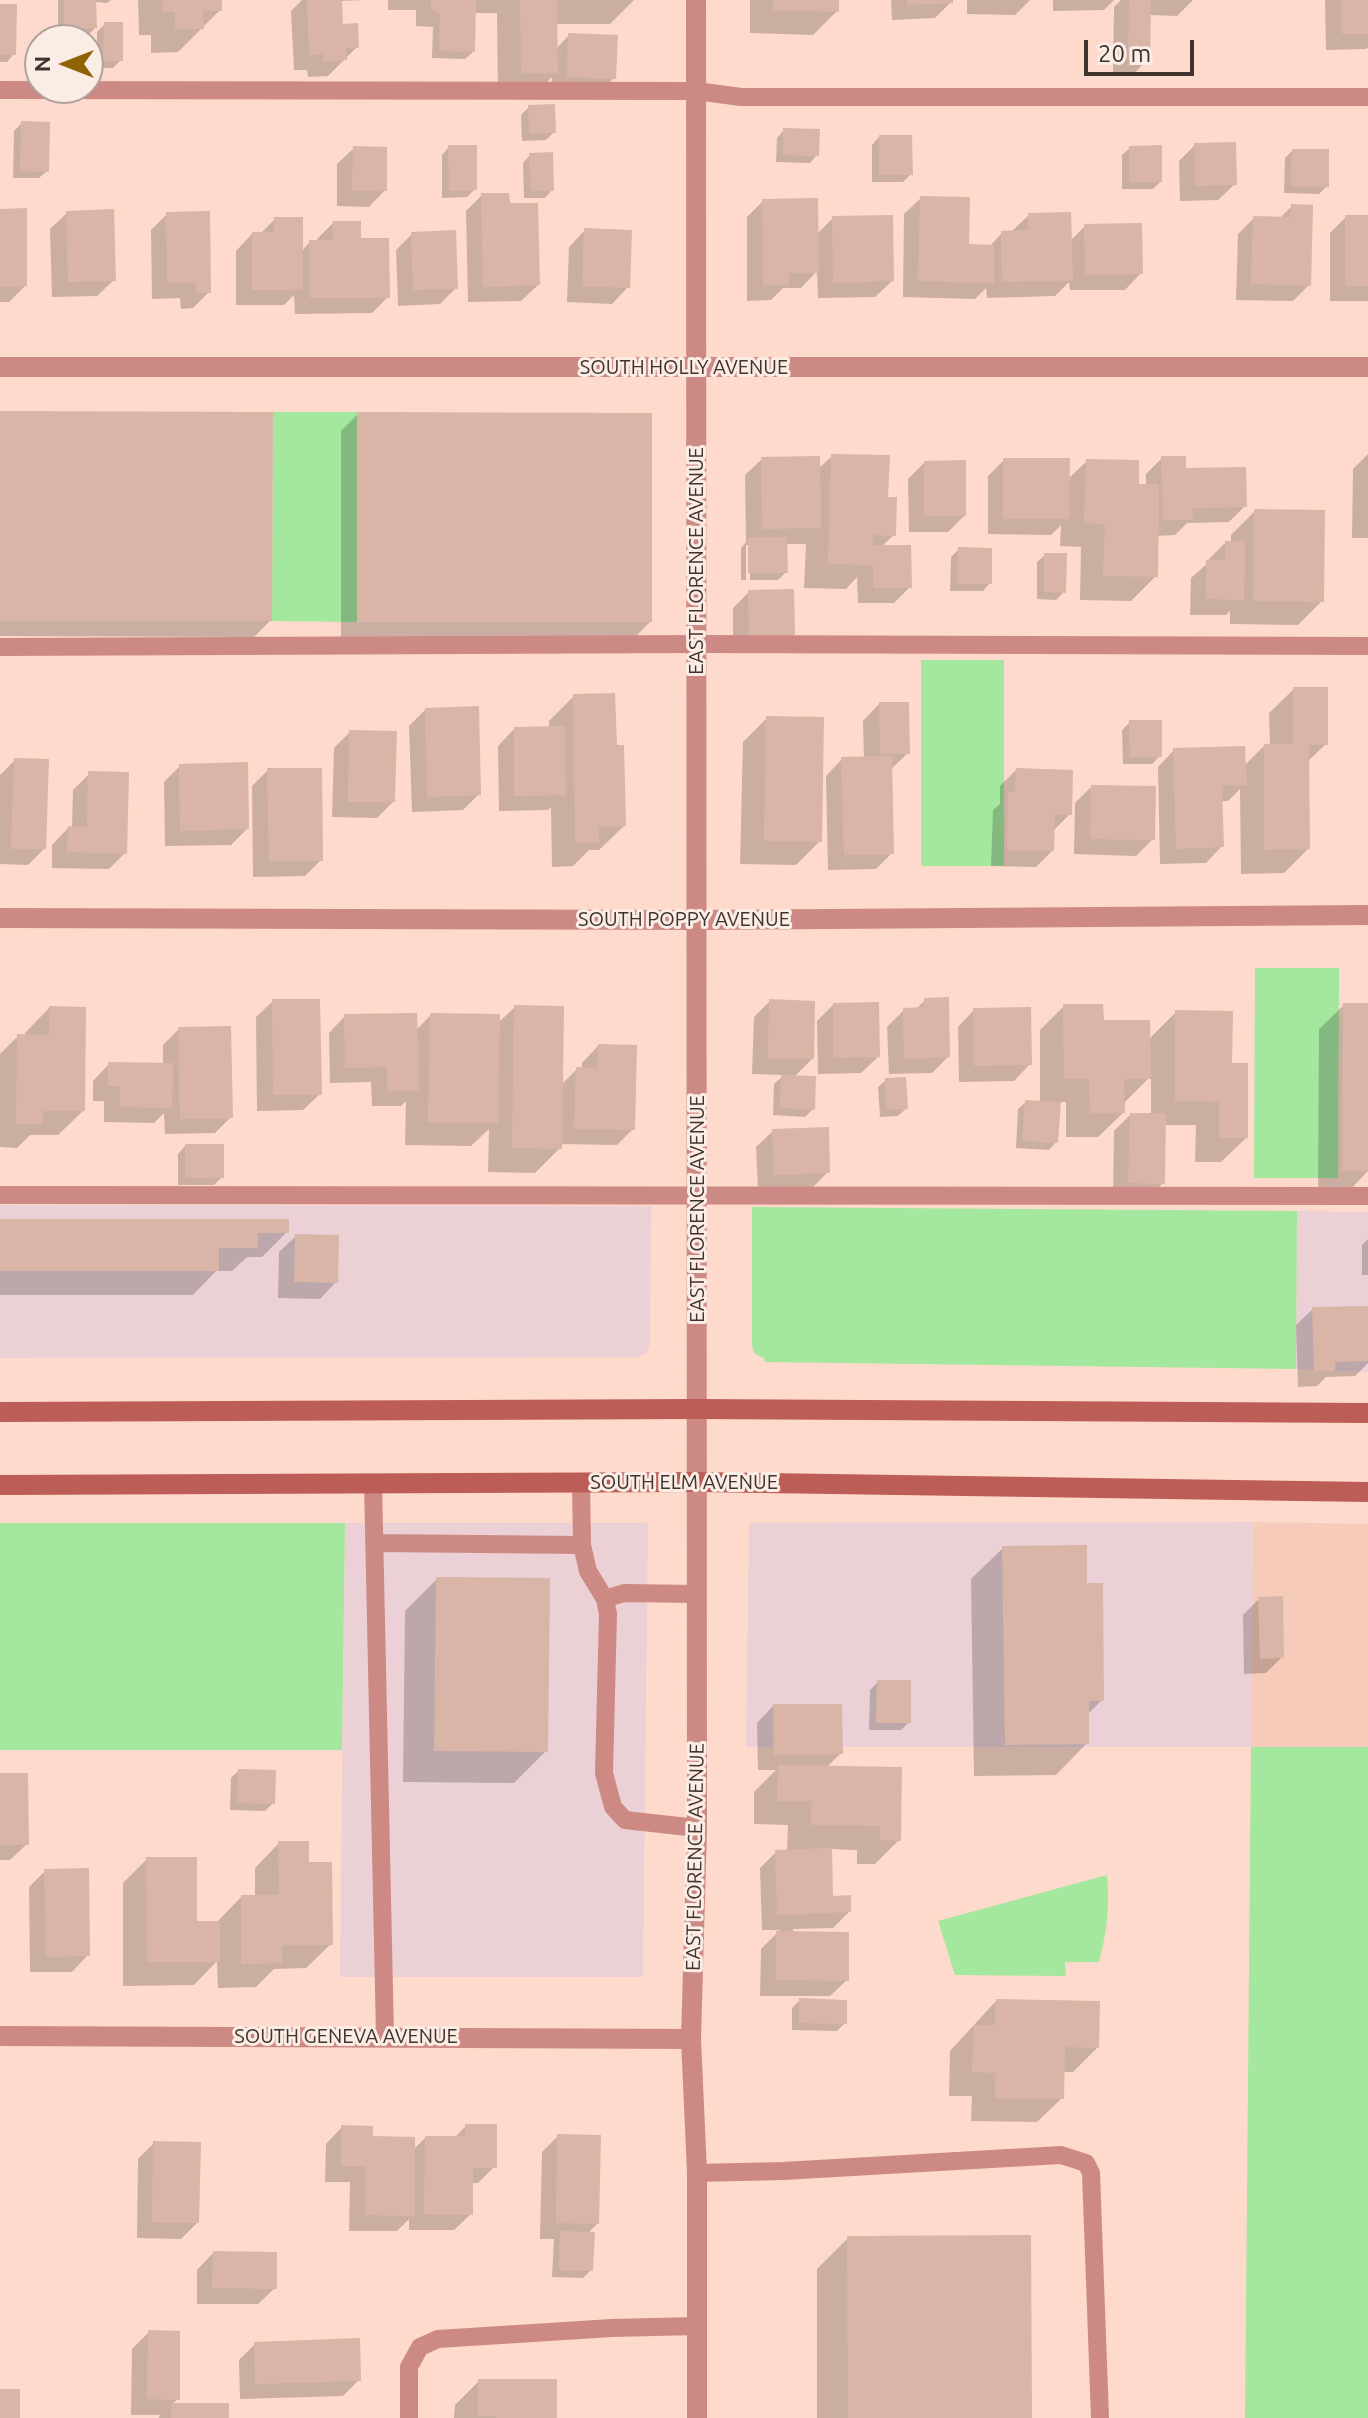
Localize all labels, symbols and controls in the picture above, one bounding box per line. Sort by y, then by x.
north arrow [24,24,104,104]
scale bar [1088,24,1198,74]
text: 20 m [1098,40,1151,67]
text: N [29,56,54,72]
street label: SOUTH HOLLY AVENUE [580,355,788,379]
street label: EAST FLORENCE AVENUE [684,447,708,675]
street label: SOUTH POPPY AVENUE [578,907,790,931]
street label: EAST FLORENCE AVENUE [685,1095,709,1323]
street label: SOUTH ELM AVENUE [590,1470,778,1494]
street label: EAST FLORENCE AVENUE [681,1743,709,1971]
street label: SOUTH GENEVA AVENUE [234,2024,458,2048]

